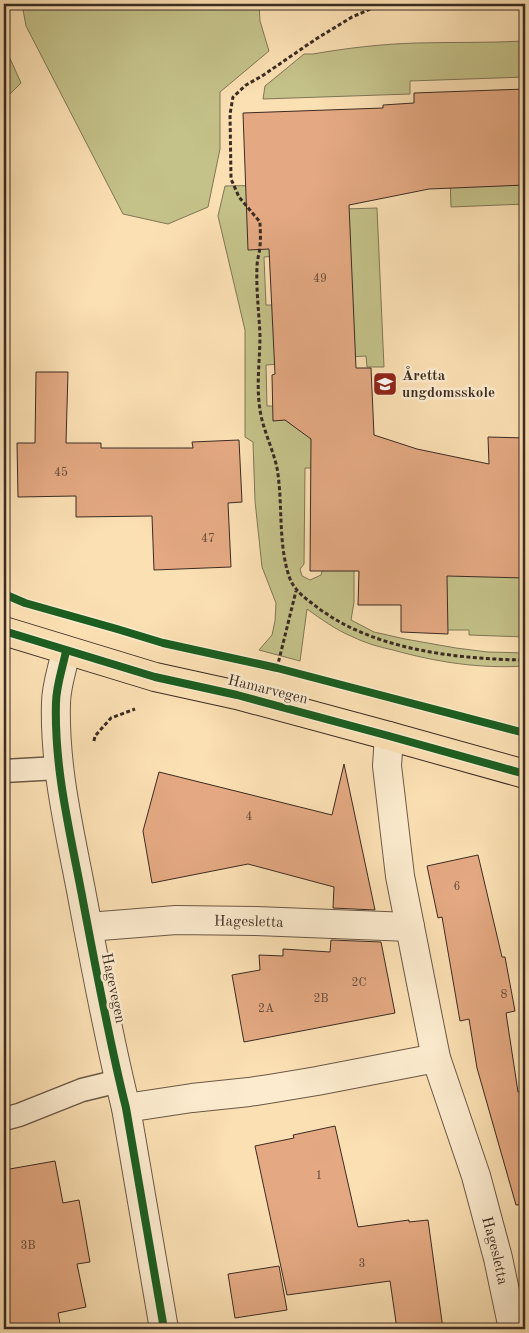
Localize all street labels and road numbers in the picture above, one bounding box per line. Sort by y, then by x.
street label: Hamarvegen [226,673,309,708]
street label: Hagesletta [214,914,284,931]
street label: Hagevegen [98,952,127,1025]
street label: Hagesletta [478,1215,510,1287]

